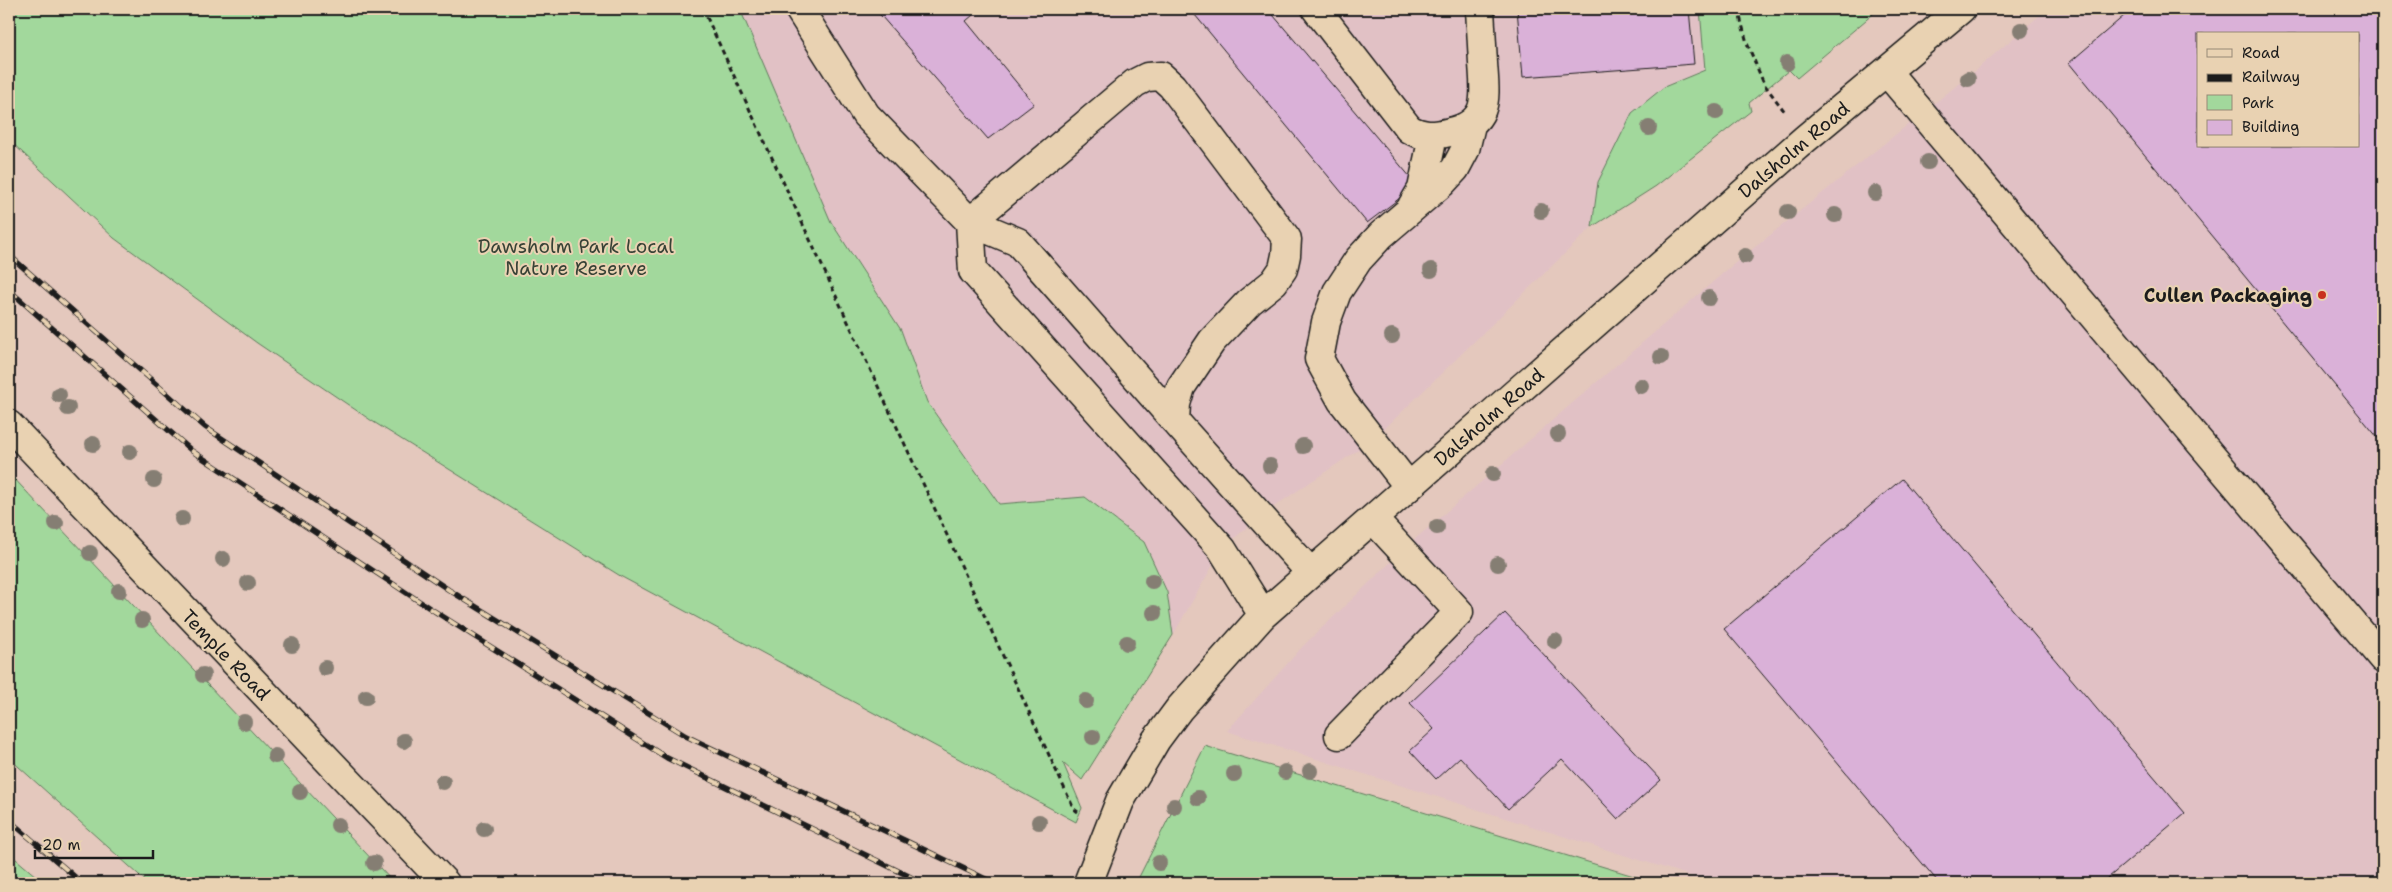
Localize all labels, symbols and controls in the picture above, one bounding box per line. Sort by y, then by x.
legend [2197,32,2360,148]
text: Road [2242,43,2280,63]
text: Railway [2242,67,2300,87]
text: Park [2242,93,2274,113]
street label: Dalsholm Road [1733,96,1855,204]
text: Building [2242,117,2299,137]
park label: Dawsholm Park Local Nature Reserve [478,234,674,281]
place label: Cullen Packaging [2144,283,2312,308]
marker: Cullen Packaging [2316,289,2328,301]
street label: Dalsholm Road [1429,362,1549,472]
street label: Temple Road [176,604,276,706]
scale bar [35,827,152,859]
text: 20 m [42,835,81,855]

